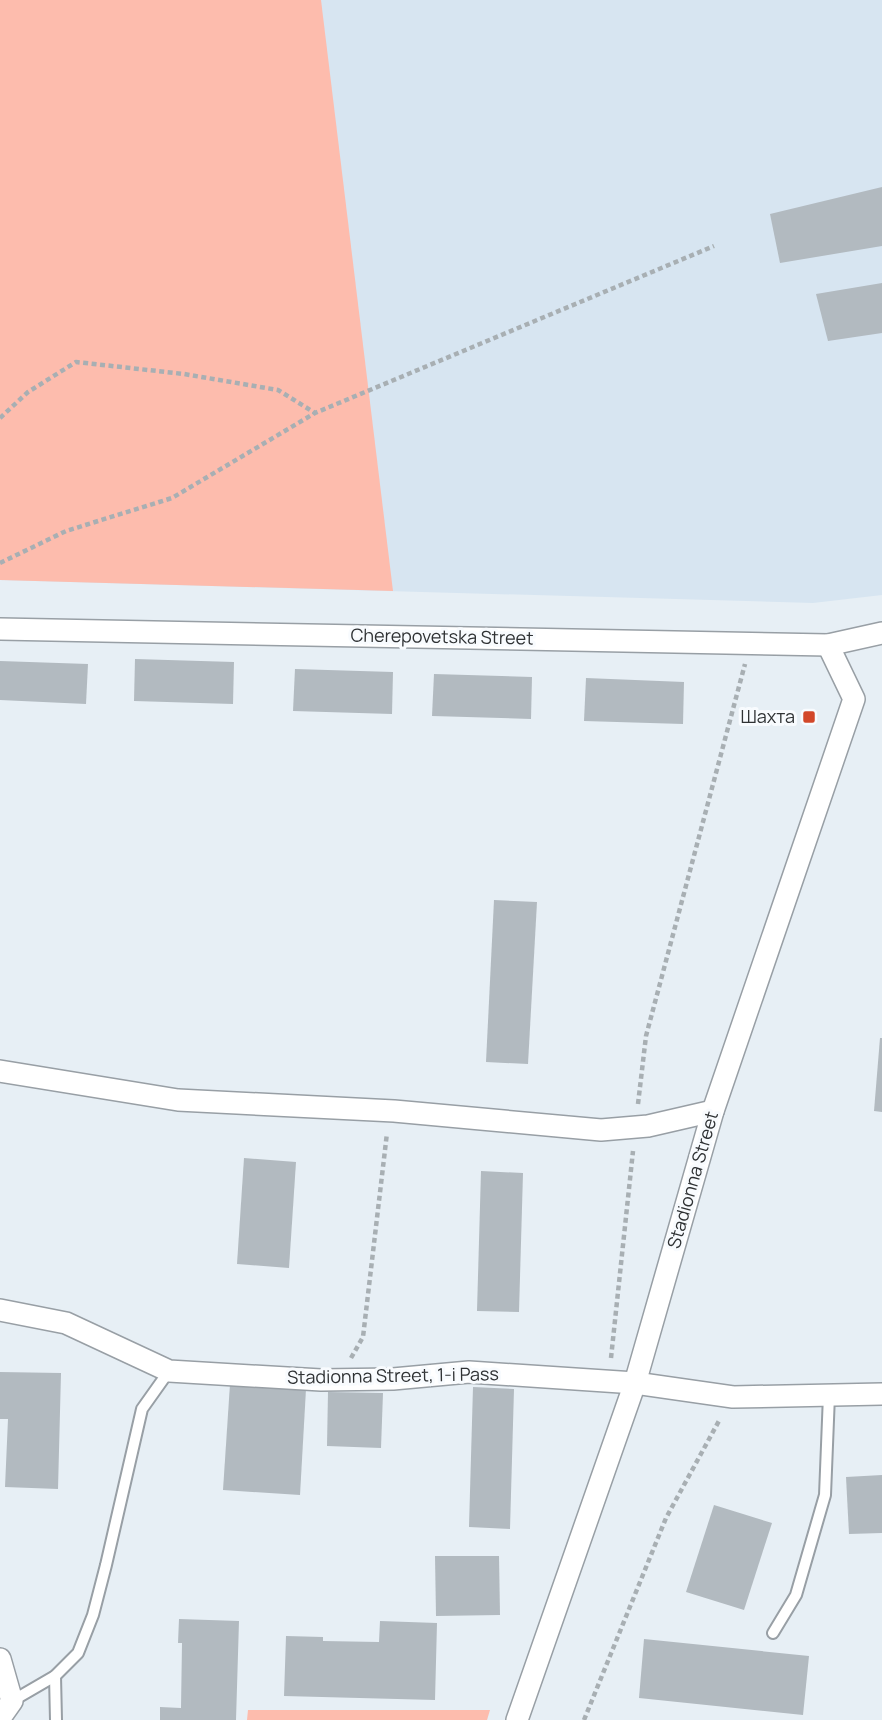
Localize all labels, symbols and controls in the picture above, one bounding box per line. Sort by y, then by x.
street label: Cherepovetska Street [350,622,534,650]
place label: Шахта [740,704,795,728]
marker: Шахта [801,709,817,725]
street label: Stadionna Street [661,1108,723,1251]
street label: Stadionna Street, 1-i Pass [287,1361,499,1389]

